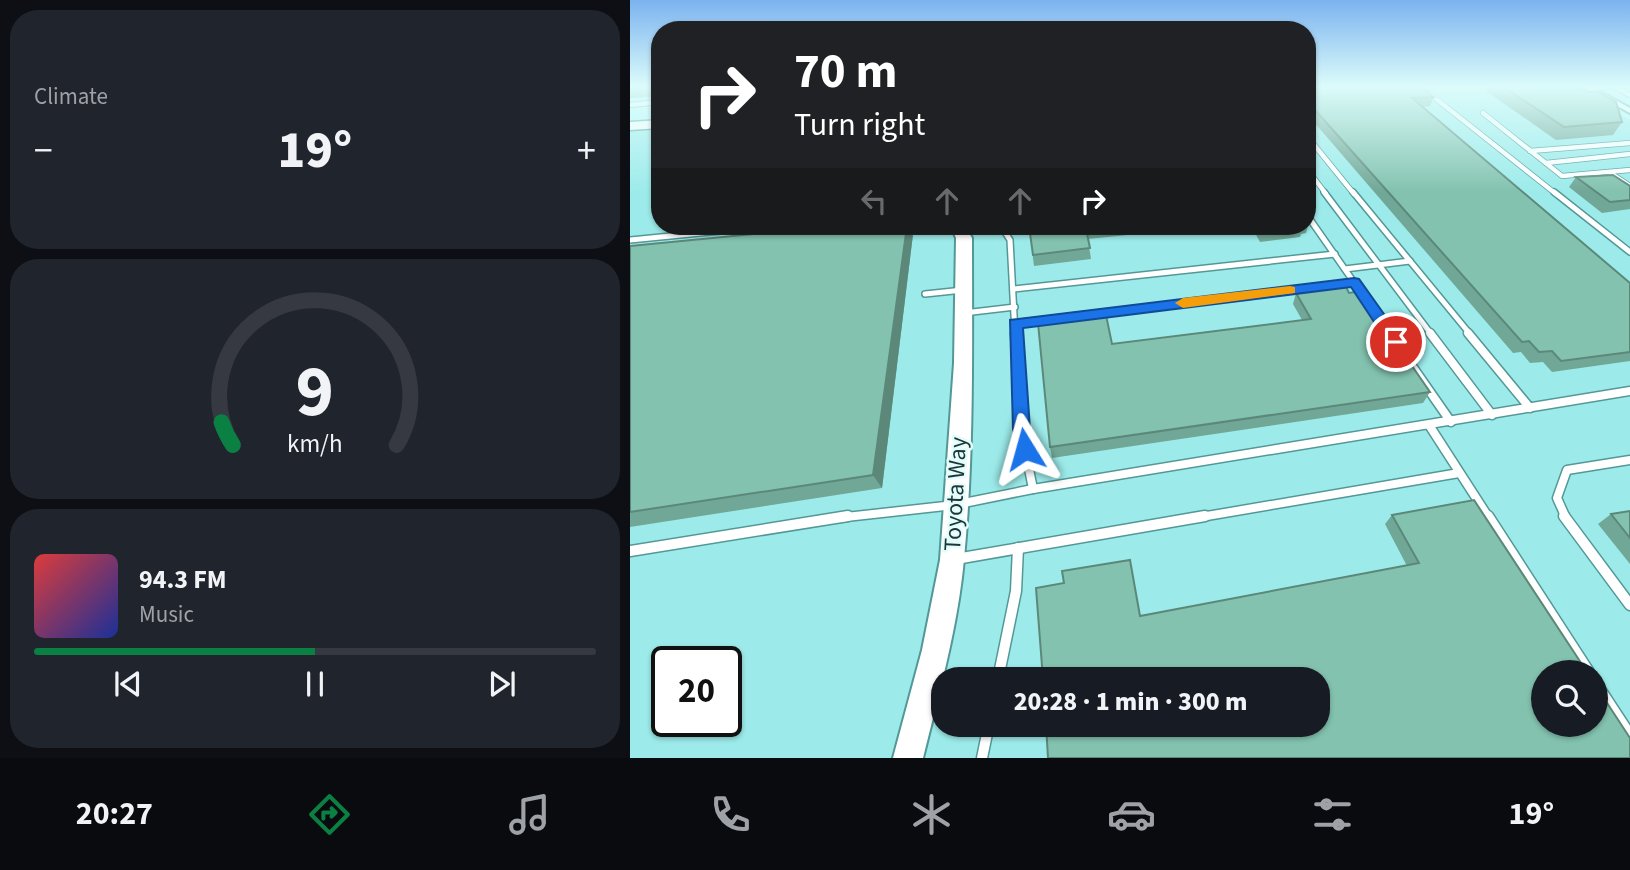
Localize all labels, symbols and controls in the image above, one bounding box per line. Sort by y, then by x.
text: 70 m [794,37,898,107]
icon: right [679,49,770,140]
text: Climate [34,80,108,113]
text: Turn right [794,102,925,148]
text: 19° [278,114,352,188]
text: − [34,124,53,178]
text: + [577,124,596,178]
icon: left [855,182,893,220]
icon: ahead [928,182,966,220]
icon: ahead [1001,182,1039,220]
icon: right [1074,182,1112,220]
pin [1366,312,1426,372]
icon: arrive [1377,323,1415,361]
text: 9 [296,340,334,444]
position arrow [988,412,1062,486]
text: km/h [287,426,343,462]
street label: Toyota Way [935,436,976,552]
text: 94.3 FM [139,561,227,598]
text: Music [139,598,194,631]
speed limit sign: 20 [651,646,742,737]
map controls [1531,660,1608,737]
button: search [1531,660,1608,737]
icon: previous [109,665,147,703]
icon: pause [296,665,334,703]
icon: next [483,665,521,703]
text: 20:28 · 1 min · 300 m [1014,683,1247,720]
icon: directions [305,790,354,839]
icon: music [505,790,554,839]
icon: phone [706,790,755,839]
icon: climate [907,790,956,839]
icon: car [1107,790,1156,839]
icon: filters [1308,790,1357,839]
text: 20:27 [76,791,153,837]
text: 19° [1509,791,1554,837]

